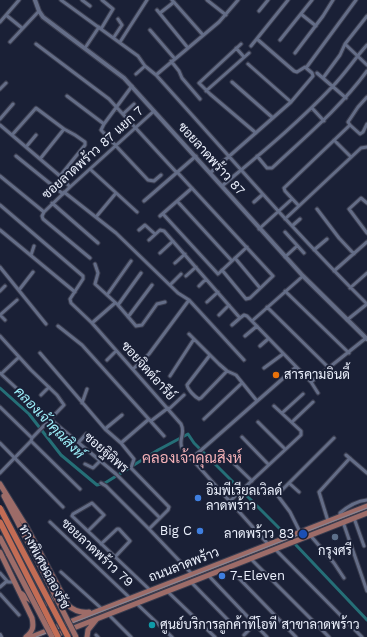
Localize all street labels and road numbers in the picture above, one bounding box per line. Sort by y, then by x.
street label: ซอยลาดพร้าว 87 แยก 7 [39,103,147,203]
street label: ซอยลาดพร้าว 87 [174,119,248,199]
street label: ซอยจิตต์อารีย์ [118,338,178,404]
street label: ซอยฐิติพร [81,430,131,476]
street label: ซอยลาดพร้าว 79 [58,516,136,590]
street label: ทางพิเศษฉลองรัช [15,522,73,612]
street label: ถนนลาดพร้าว [147,544,221,586]

